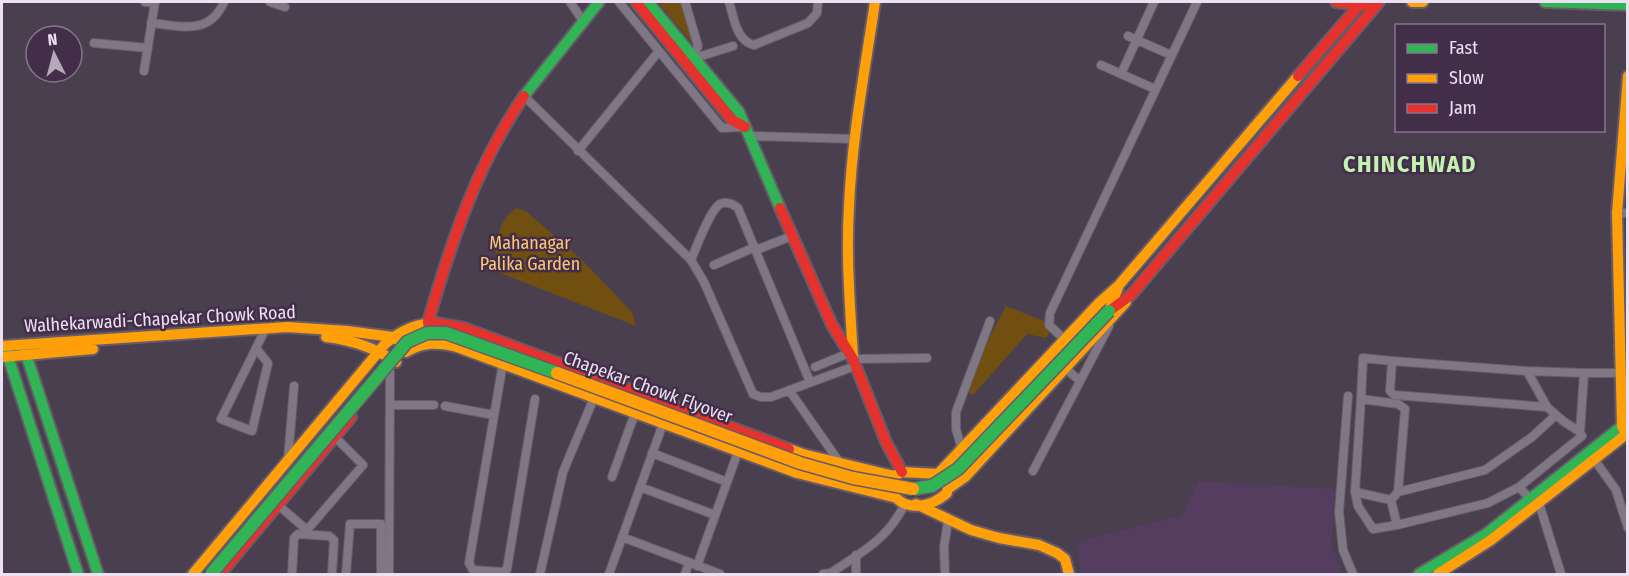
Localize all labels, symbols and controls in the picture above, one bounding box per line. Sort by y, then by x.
north arrow [24,24,84,84]
legend [1395,24,1605,132]
text: N [47,30,58,50]
text: Fast [1449,37,1478,59]
text: Slow [1449,67,1484,89]
text: Jam [1449,97,1477,119]
district label: CHINCHWAD [1343,150,1477,178]
park label: Mahanagar Palika Garden [480,232,580,275]
street label: Walhekarwadi-Chapekar Chowk Road [24,301,296,337]
street label: Chapekar Chowk Flyover [560,346,736,428]

